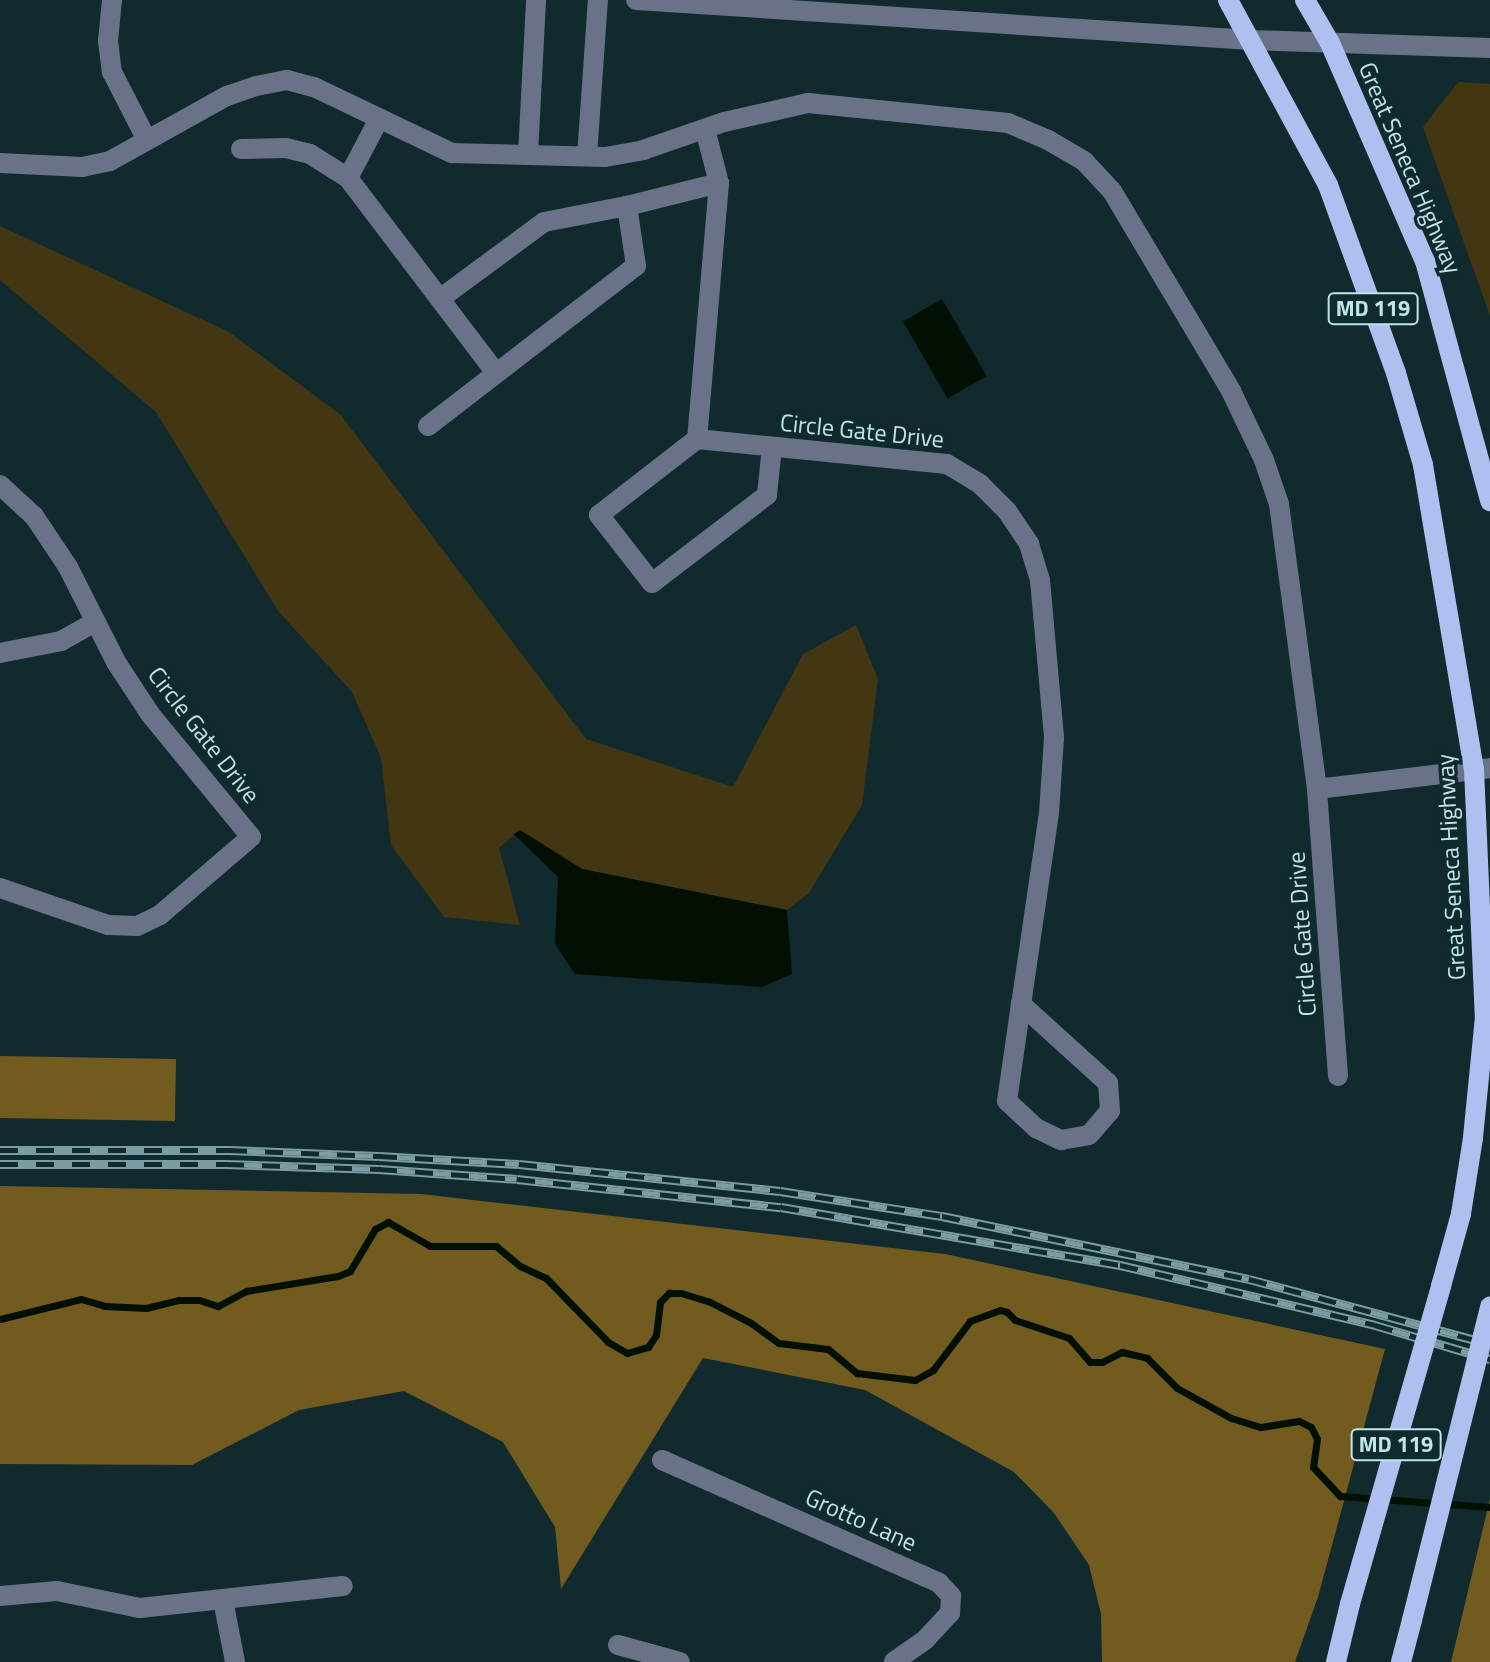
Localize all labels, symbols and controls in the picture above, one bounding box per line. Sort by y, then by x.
street label: Great Seneca Highway [1352,58,1468,278]
road number: MD 119 [1327,291,1419,327]
street label: Circle Gate Drive [778,408,946,454]
street label: Circle Gate Drive [142,661,266,809]
street label: Great Seneca Highway [1431,753,1471,981]
street label: Circle Gate Drive [1282,851,1322,1017]
road number: MD 119 [1350,1427,1442,1463]
street label: Grotto Lane [801,1483,921,1557]

